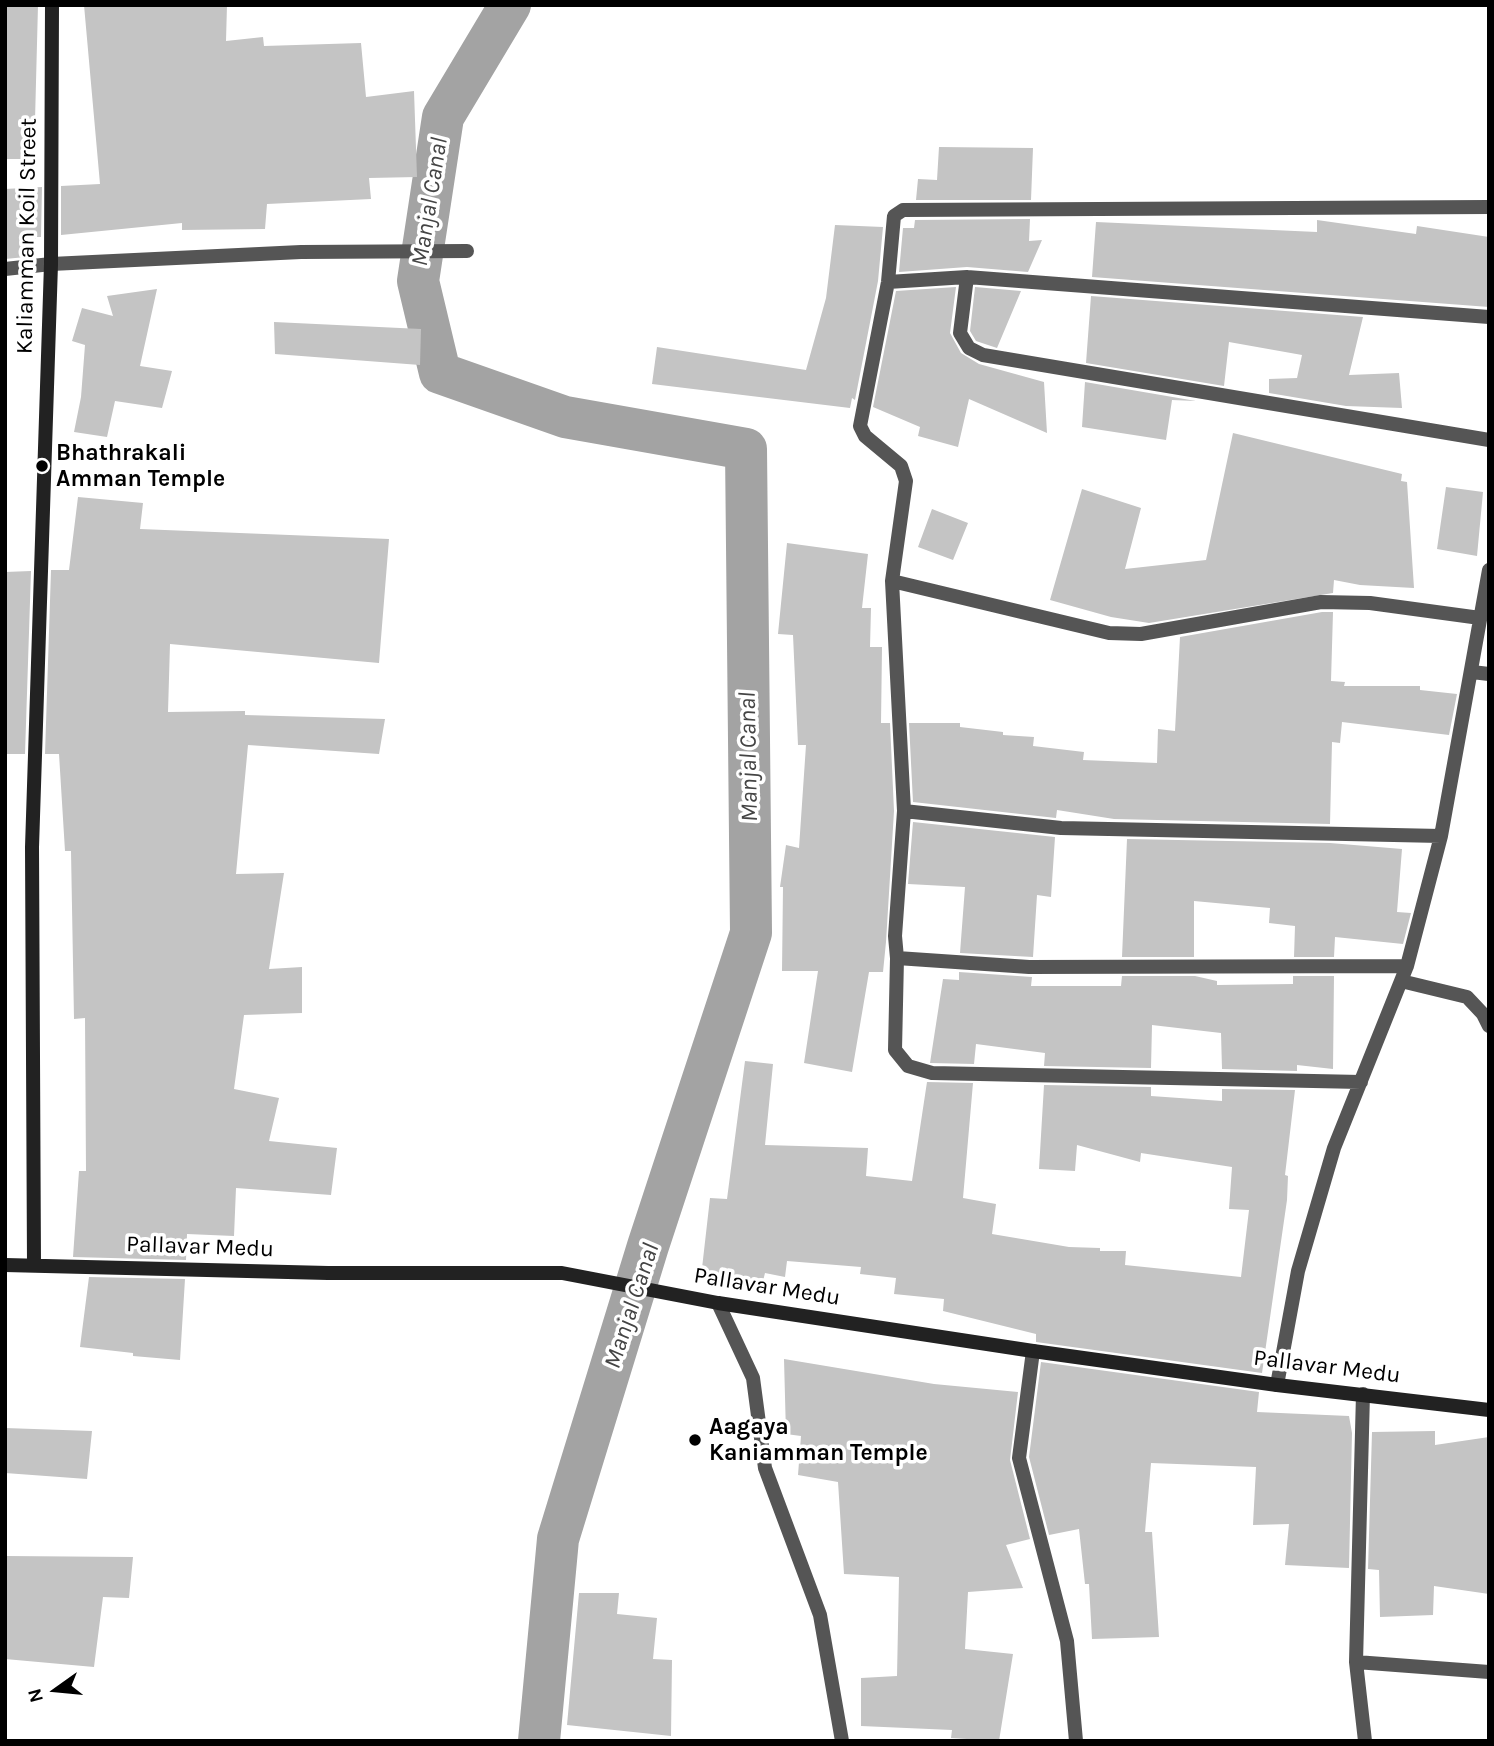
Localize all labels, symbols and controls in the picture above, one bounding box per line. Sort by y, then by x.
street label: Kaliamman Koil Street [11,118,43,354]
water label: Manjal Canal [406,136,454,268]
place label: Bhathrakali Amman Temple [56,439,225,493]
marker: Bhathrakali Amman Temple [34,458,50,474]
water label: Manjal Canal [733,692,765,822]
street label: Pallavar Medu [126,1231,274,1263]
water label: Manjal Canal [598,1240,666,1372]
street label: Pallavar Medu [692,1262,842,1312]
street label: Pallavar Medu [1252,1344,1402,1390]
place label: Aagaya Kaniamman Temple [709,1413,928,1467]
marker: Aagaya Kaniamman Temple [687,1432,703,1448]
north arrow [21,1655,91,1725]
text: N [23,1686,48,1705]

